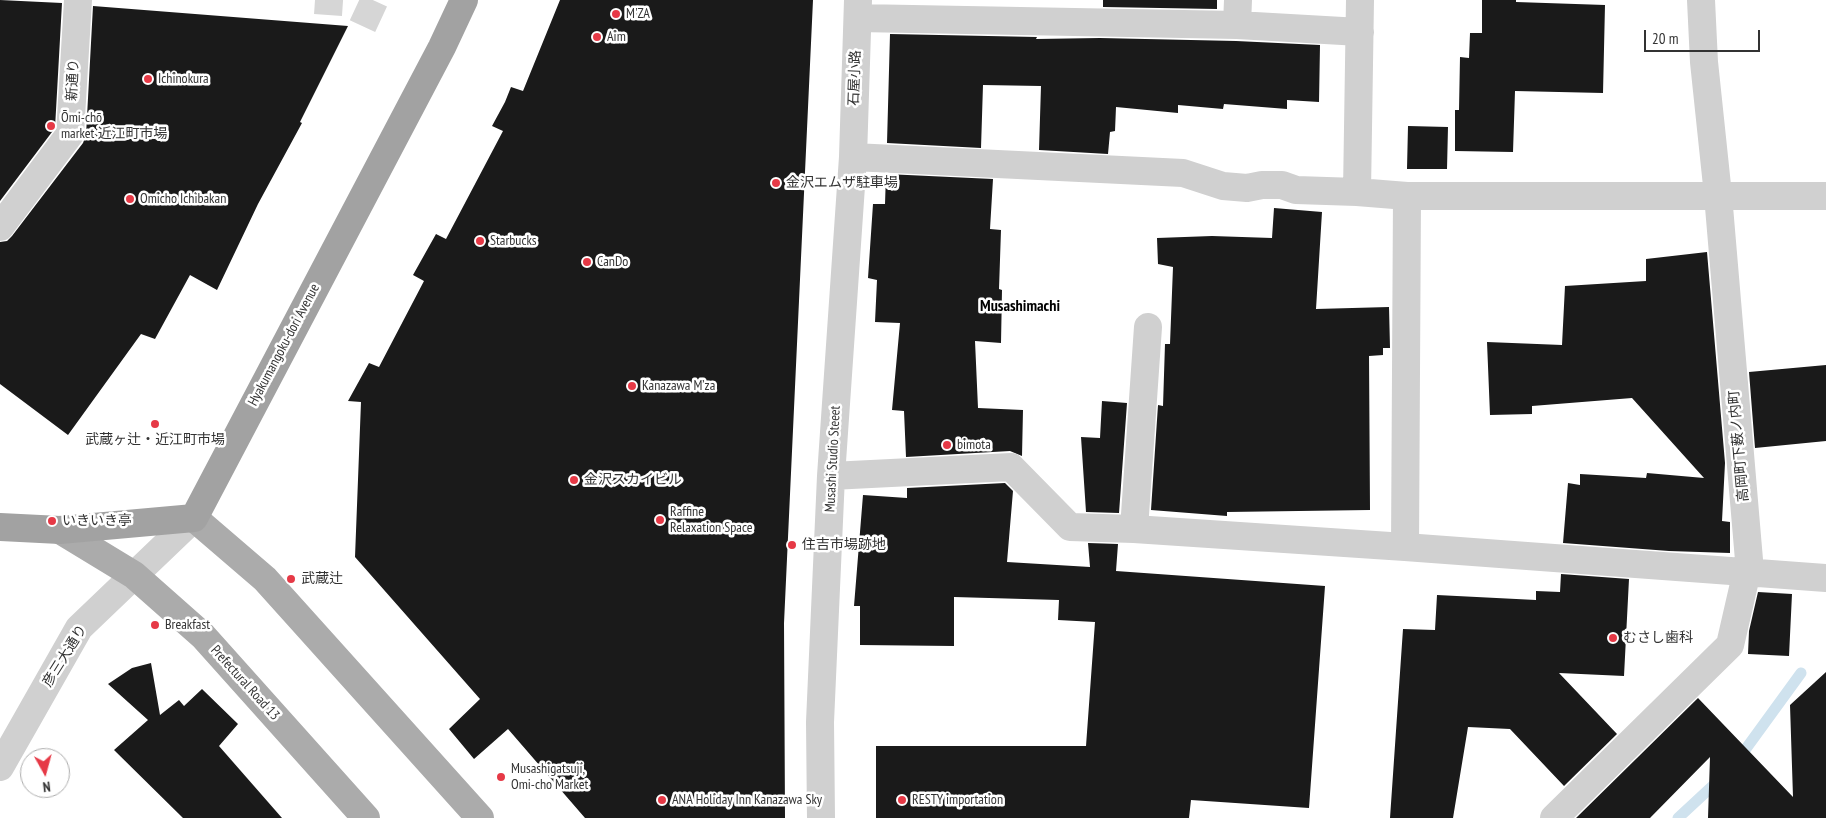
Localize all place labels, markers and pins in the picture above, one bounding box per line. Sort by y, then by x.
place label: M'ZA [626,6,650,22]
marker: M'ZA [610,8,622,20]
place label: Aim [607,29,626,45]
marker: Aim [591,31,603,43]
place label: Ichinokura [158,71,209,87]
marker: Ichinokura [142,73,154,85]
place label: Ōmi-chō market 近江町市場 [61,110,167,142]
marker: Ōmi-chō market 近江町市場 [45,120,57,132]
place label: 金沢エムザ駐車場 [786,175,898,191]
marker: 金沢エムザ駐車場 [770,177,782,189]
place label: Omicho Ichibakan [140,191,226,207]
marker: Omicho Ichibakan [124,193,136,205]
place label: Starbucks [490,233,537,249]
marker: Starbucks [474,235,486,247]
place label: CanDo [597,254,628,270]
marker: CanDo [581,256,593,268]
place label: Kanazawa M’za [642,378,715,394]
marker: Kanazawa M’za [626,380,638,392]
marker: 武蔵ヶ辻・近江町市場 [149,418,161,430]
place label: 武蔵ヶ辻・近江町市場 [85,432,225,448]
place label: bimota [957,437,991,453]
marker: bimota [941,439,953,451]
place label: 金沢スカイビル [584,472,682,488]
marker: 金沢スカイビル [568,474,580,486]
place label: Raffine Relaxation Space [670,504,752,536]
place label: いきいき亭 [62,513,132,529]
marker: Raffine Relaxation Space [654,514,666,526]
marker: いきいき亭 [46,515,58,527]
place label: 住吉市場跡地 [802,537,886,553]
marker: 住吉市場跡地 [786,539,798,551]
place label: 武蔵辻 [301,571,343,587]
marker: 武蔵辻 [285,573,297,585]
place label: Breakfast [165,617,210,633]
marker: Breakfast [149,619,161,631]
place label: むさし歯科 [1623,630,1693,646]
marker: むさし歯科 [1607,632,1619,644]
place label: Musashigatsuji, Omi-cho Market [511,761,588,794]
marker: Musashigatsuji, Omi-cho Market [495,771,507,783]
place label: ANA Holiday Inn Kanazawa Sky [672,792,822,808]
place label: RESTY importation [912,792,1003,808]
marker: ANA Holiday Inn Kanazawa Sky [656,794,668,806]
marker: RESTY importation [896,794,908,806]

